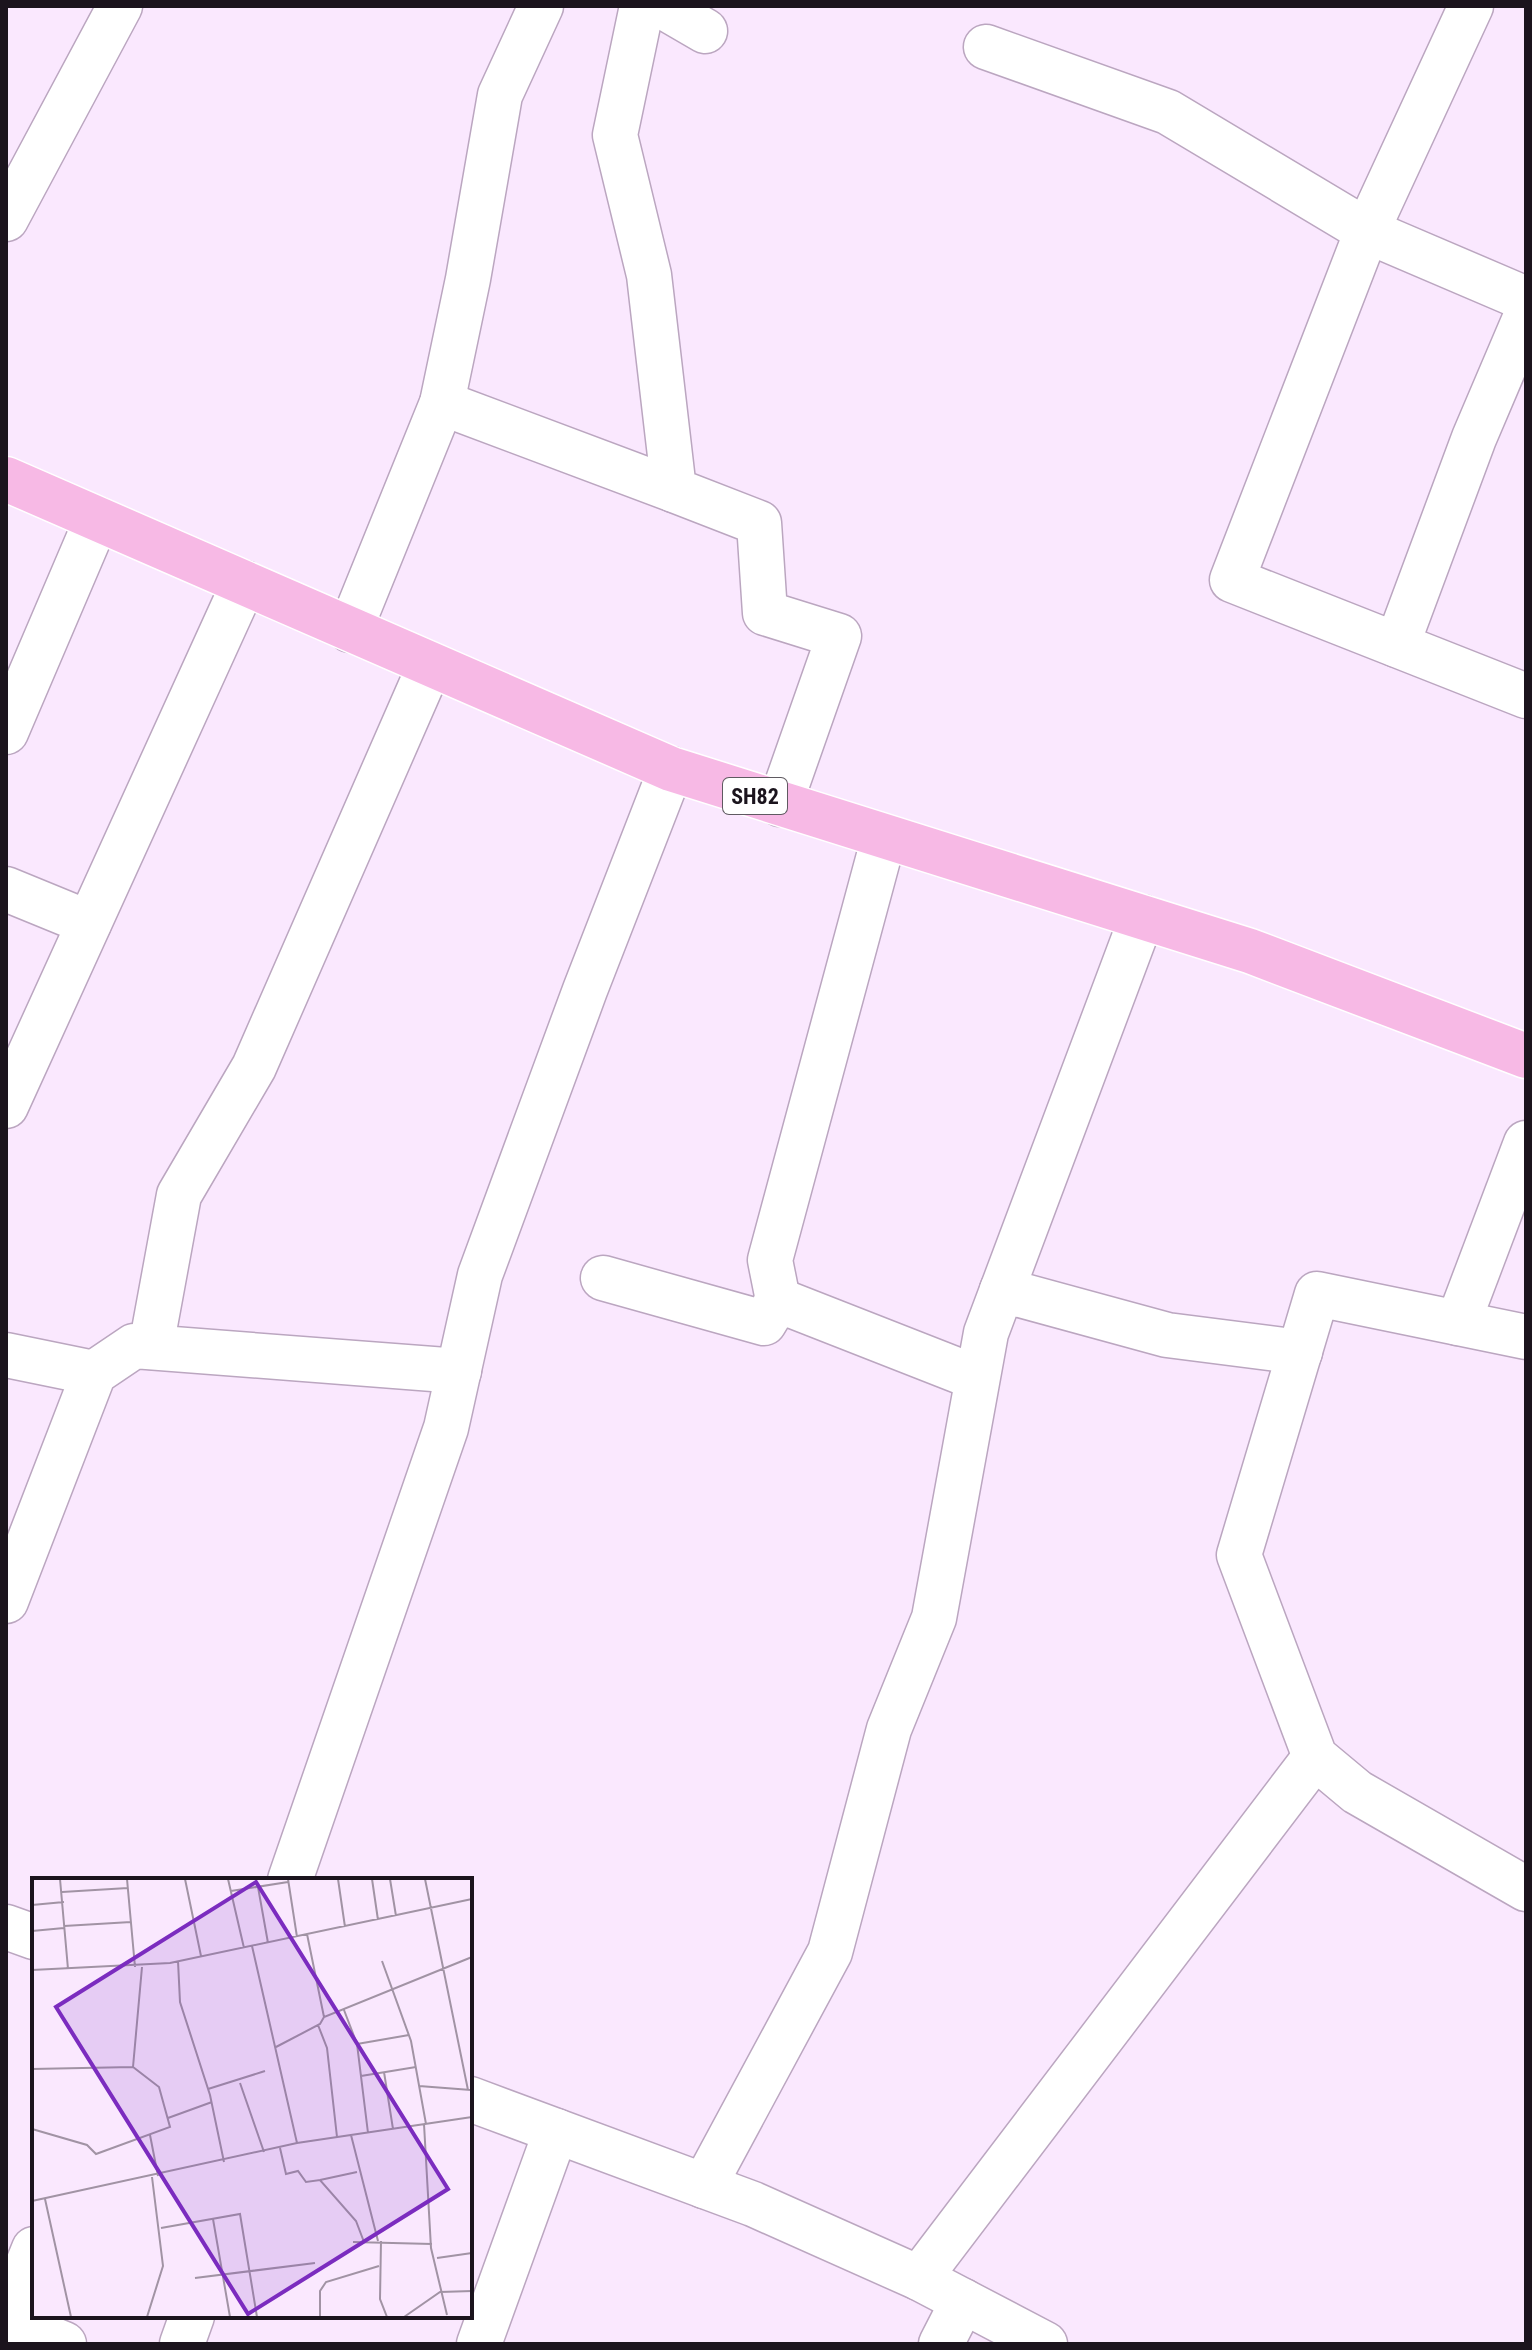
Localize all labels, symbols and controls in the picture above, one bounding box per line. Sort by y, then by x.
road number: SH82 [723,778,787,814]
inset map [32,1878,472,2318]

